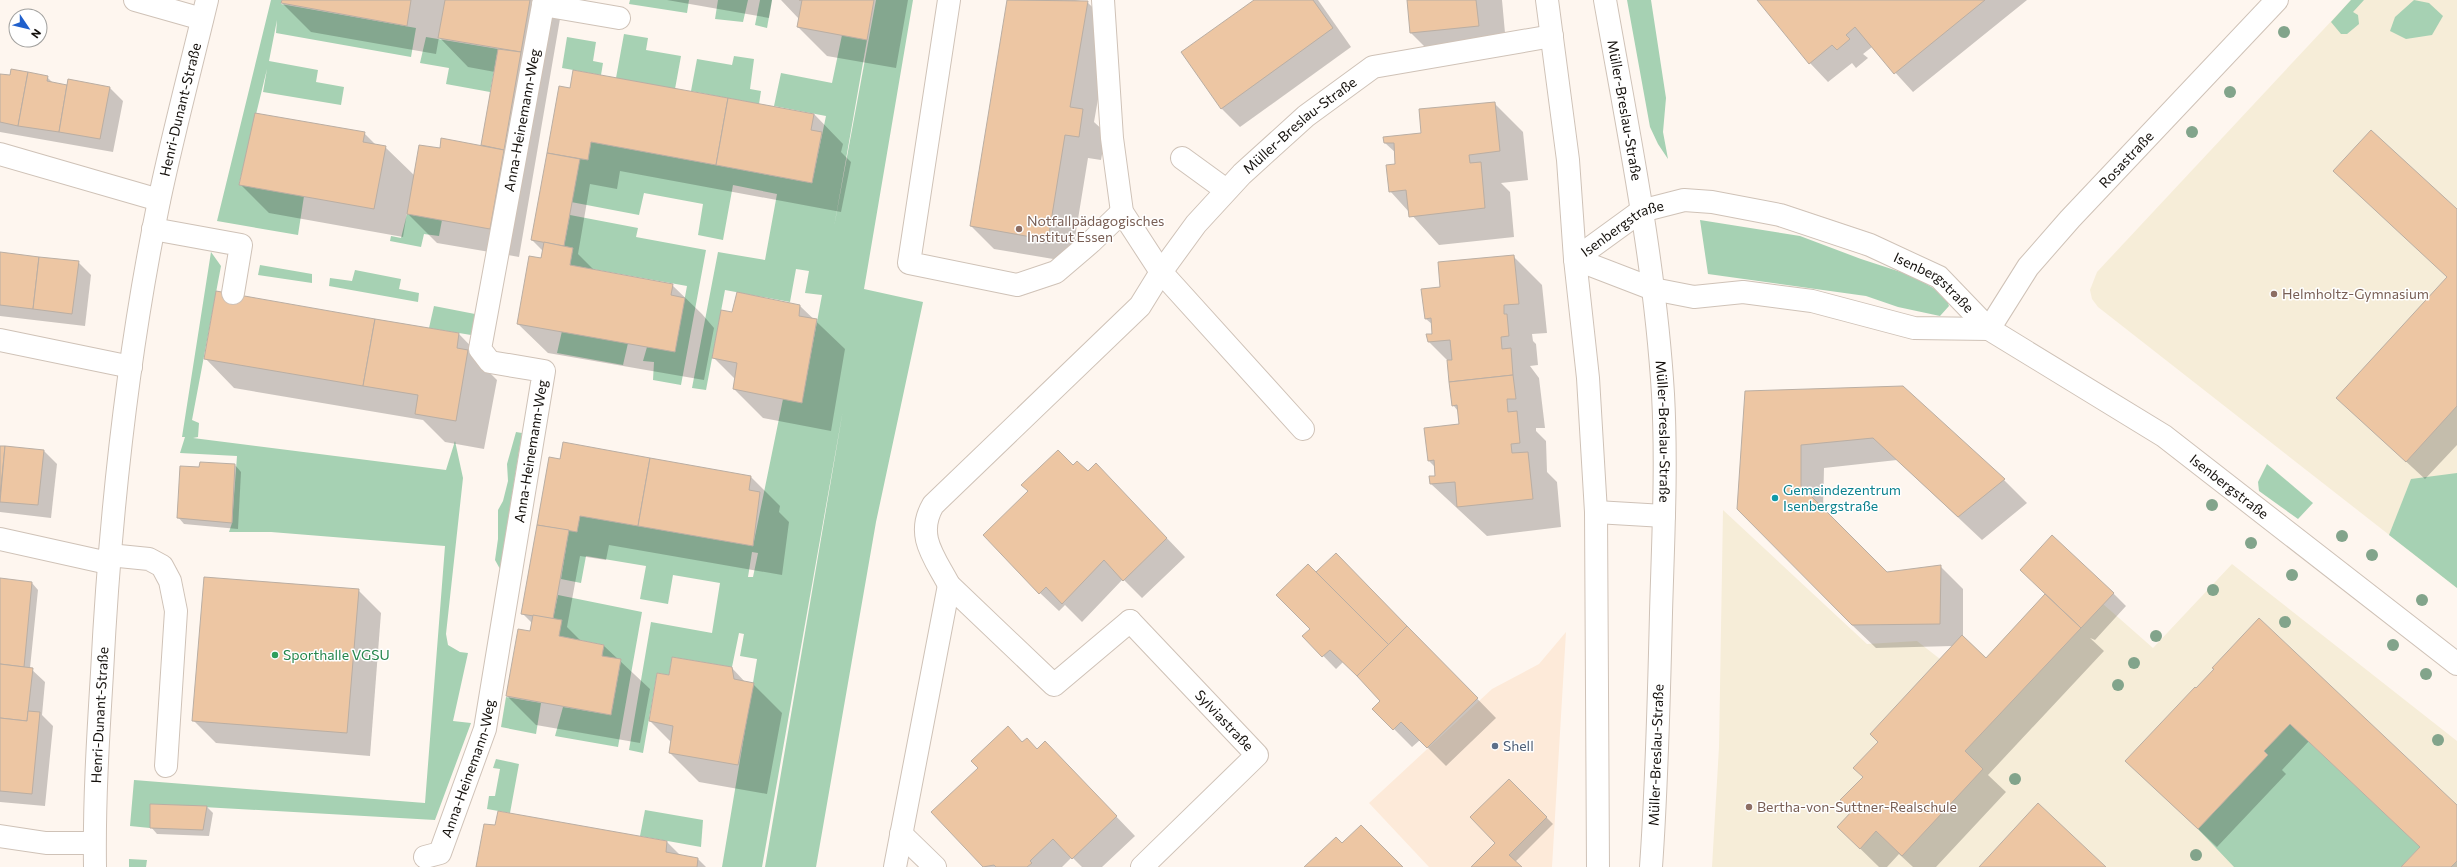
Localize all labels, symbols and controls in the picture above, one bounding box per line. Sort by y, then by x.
north arrow [8,8,48,48]
text: N [29,27,44,41]
street label: Müller-Breslau-Straße [1604,38,1646,182]
street label: Henri-Dunant-Straße [156,41,204,178]
street label: Anna-Heinemann-Weg [500,47,543,193]
street label: Müller-Breslau-Straße [1239,73,1360,177]
street label: Rosastraße [2095,127,2157,191]
street label: Isenbergstraße [1577,197,1665,260]
place label: Notfallpädagogisches Institut Essen [1027,212,1164,245]
marker: Notfallpädagogisches Institut Essen [1014,224,1024,234]
street label: Isenbergstraße [1891,248,1978,316]
place label: Helmholtz-Gymnasium [2282,285,2429,302]
marker: Helmholtz-Gymnasium [2269,289,2279,299]
street label: Müller-Breslau-Straße [1653,360,1674,503]
street label: Anna-Heinemann-Weg [510,378,551,524]
street label: Isenbergstraße [2187,450,2272,522]
place label: Gemeindezentrum Isenbergstraße [1783,481,1901,514]
marker: Gemeindezentrum Isenbergstraße [1770,493,1780,503]
street label: Henri-Dunant-Straße [87,646,111,784]
place label: Sporthalle VGSU [283,646,390,663]
marker: Sporthalle VGSU [270,650,280,660]
street label: Müller-Breslau-Straße [1645,684,1666,826]
street label: Sylviastraße [1192,686,1257,754]
street label: Anna-Heinemann-Weg [437,697,498,840]
place label: Shell [1503,737,1534,754]
marker: Shell [1490,741,1500,751]
place label: Bertha-von-Suttner-Realschule [1757,798,1957,815]
marker: Bertha-von-Suttner-Realschule [1744,802,1754,812]

